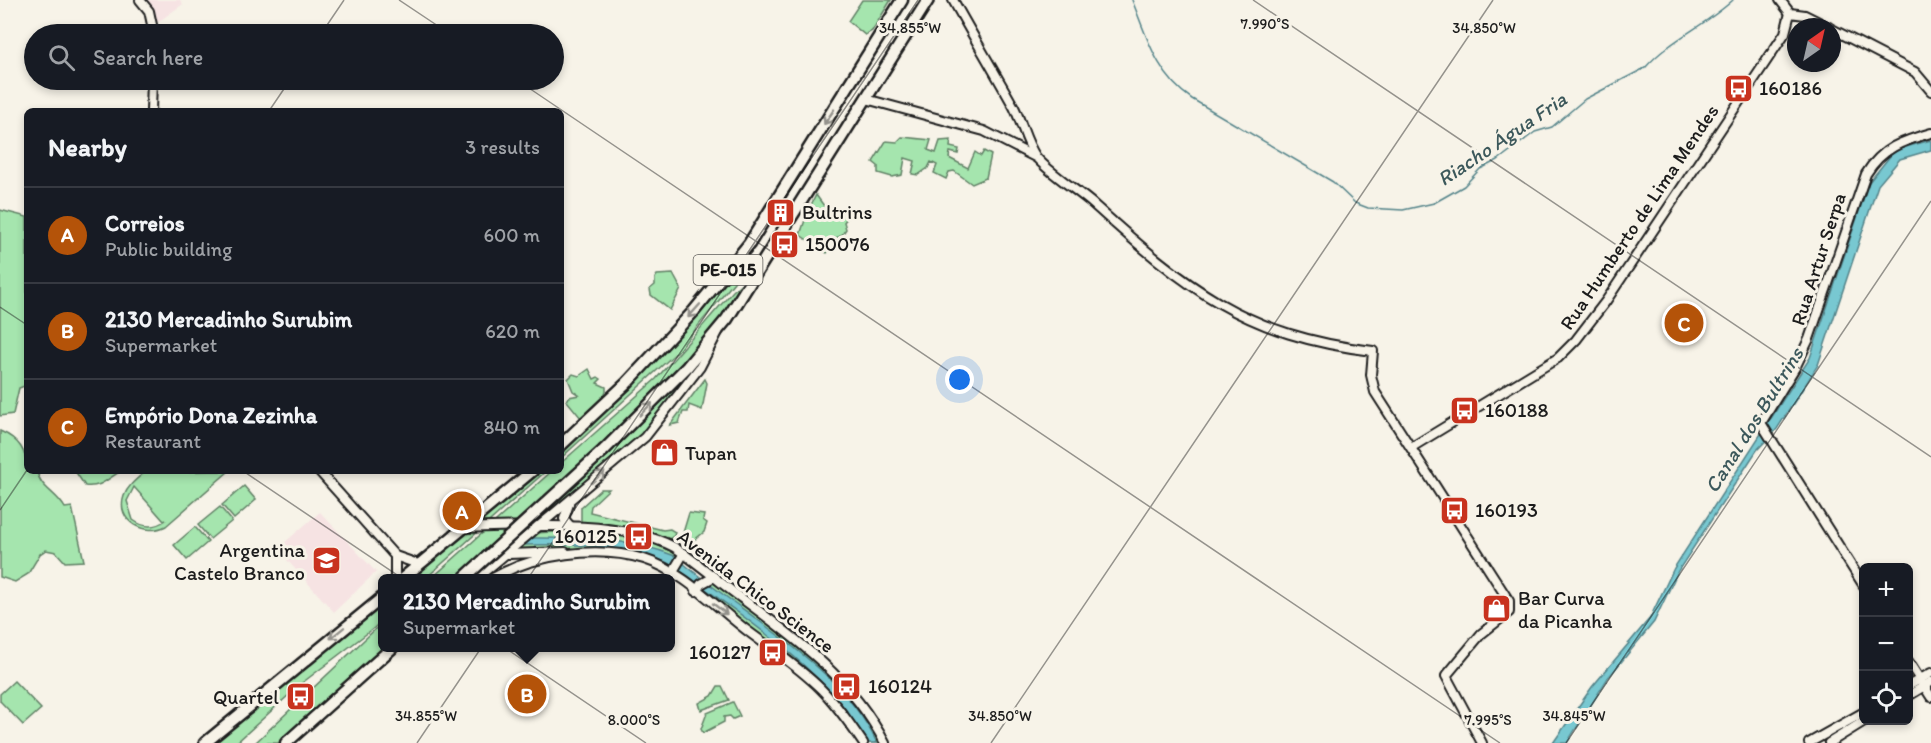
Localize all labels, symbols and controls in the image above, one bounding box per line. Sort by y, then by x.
text: 7.990°S [1241,15,1289,33]
north arrow [1787,18,1841,72]
text: 34.855°W [879,19,941,37]
text: 34.850°W [1452,19,1516,37]
search box [24,24,564,90]
icon: search [45,41,78,74]
text: Search here [93,44,203,71]
bus stop icon: 160186 [1722,72,1754,104]
place label: 160186 [1759,76,1822,100]
water label: Riacho Água Fria [1432,86,1571,191]
street label: Rua Humberto de Lima Mendes [1554,100,1724,334]
one-way arrow [823,108,836,125]
text: Nearby [48,131,127,163]
text: 3 results [465,135,540,159]
street label: Rua Artur Serpa [1785,190,1851,328]
building icon: Bultrins [765,196,797,228]
place label: Bultrins [802,200,872,224]
text: Correios [105,210,185,237]
text: A [61,223,74,247]
text: 600 m [483,223,540,247]
bus stop icon: 150076 [768,228,800,260]
place label: 150076 [805,232,870,256]
text: Public building [105,237,232,261]
road number: PE-015 [694,255,762,285]
pin: C [1664,300,1704,346]
one-way arrow [687,303,701,318]
text: 2130 Mercadinho Surubim [105,306,352,333]
text: B [61,319,74,343]
text: 620 m [485,319,540,343]
text: Supermarket [105,333,217,357]
water label: Canal dos Bultrins [1699,342,1809,497]
your location [945,365,974,394]
bus stop icon: 160188 [1448,394,1480,426]
place label: 160188 [1485,398,1548,422]
one-way arrow [639,401,653,416]
text: Empório Dona Zezinha [105,402,317,429]
text: C [61,415,74,439]
text: 840 m [483,415,540,439]
text: Restaurant [105,429,201,453]
shop icon: Tupan [648,437,680,469]
place label: Tupan [685,441,737,465]
one-way arrow [590,470,605,484]
pin: A [442,488,482,534]
bus stop icon: 160193 [1438,494,1470,526]
place label: 160193 [1475,498,1538,522]
bus stop icon: 160125 [622,520,654,552]
place label: 160125 [555,524,617,548]
street label: Avenida Chico Science [673,524,839,658]
place label: Argentina Castelo Branco [174,538,306,585]
school or university icon: Argentina Castelo Branco [310,545,342,577]
map controls [1859,563,1913,725]
button: + [1859,563,1913,617]
popup [378,574,675,652]
place label: Bar Curva da Picanha [1518,586,1613,633]
text: 2130 Mercadinho Surubim [403,588,650,615]
shop icon: Bar Curva da Picanha [1481,593,1513,625]
one-way arrow [712,603,728,616]
text: Supermarket [403,615,515,639]
button: − [1859,617,1913,671]
one-way arrow [329,627,345,640]
bus stop icon: 160127 [756,636,788,668]
place label: 160127 [689,640,751,664]
bus stop icon: 160124 [831,670,863,702]
button: locate [1859,671,1913,725]
pin: B [508,672,546,716]
place label: 160124 [868,674,932,698]
bus stop icon: Quartel [284,681,316,713]
place label: Quartel [213,685,279,709]
text: 34.855°W [395,707,457,725]
text: 34.850°W [968,707,1032,725]
text: 34.845°W [1542,707,1606,725]
text: 8.000°S [608,711,660,729]
text: 7.995°S [1464,711,1512,729]

